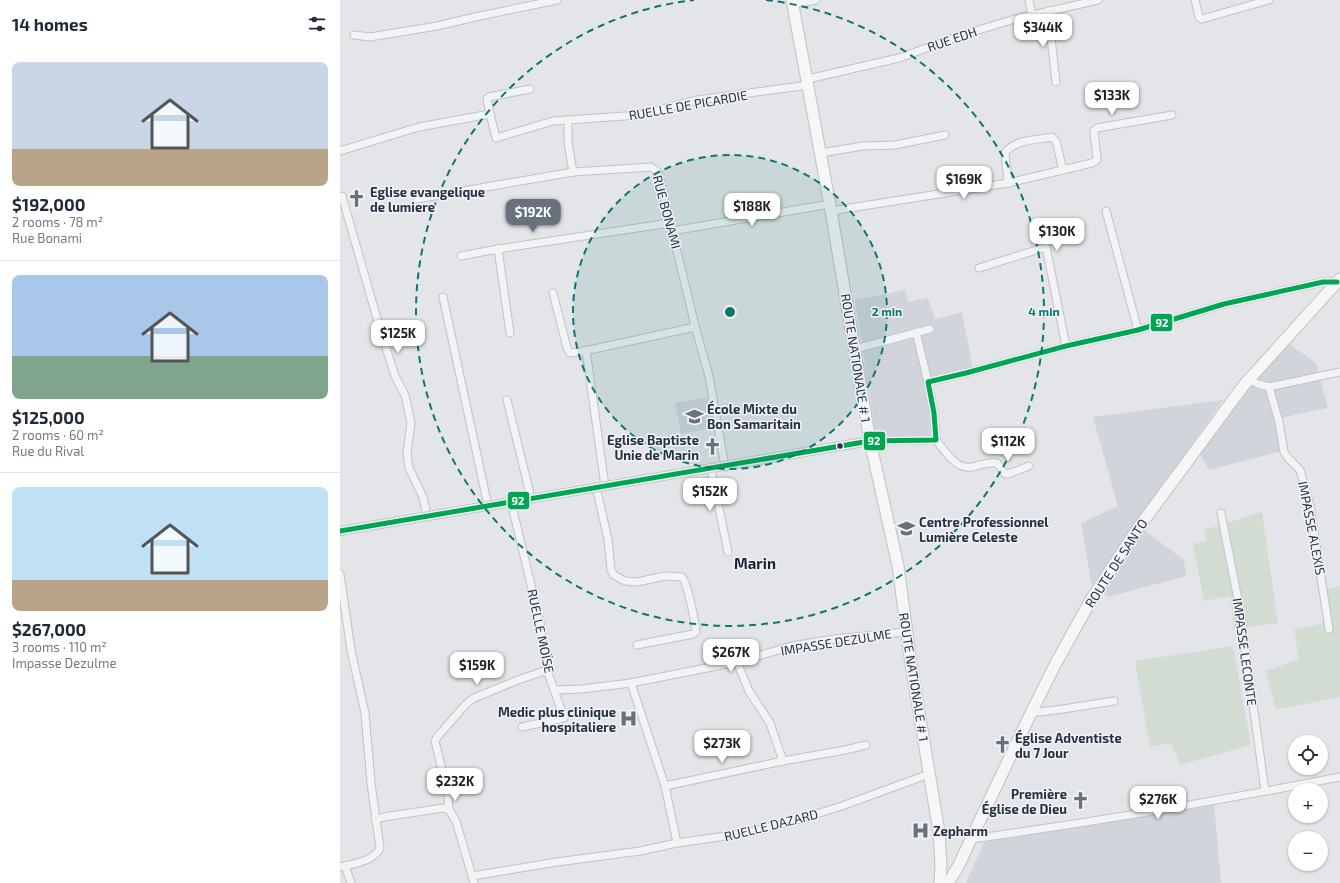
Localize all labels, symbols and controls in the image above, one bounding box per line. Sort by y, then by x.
icon: filters [306,13,328,35]
text: 14 homes [12,14,88,34]
pin: $344K [1015,14,1071,48]
text: $344K [1023,19,1063,35]
street label: RUE EDH [925,23,979,55]
pin: $133K [1084,82,1140,116]
street label: RUELLE DE PICARDIE [627,87,749,123]
text: $133K [1094,87,1130,103]
icon: home [134,88,206,160]
pin: $169K [936,166,992,200]
text: $169K [946,171,982,187]
street label: RUE BONAMI [649,173,685,251]
place label: Eglise evangelique de lumiere [370,184,485,215]
church icon: Eglise evangelique de lumiere [347,189,367,209]
pin: $188K [724,193,780,227]
text: $192,000 [12,194,85,214]
text: $188K [733,198,771,214]
pin: $192K [505,199,561,233]
text: $192K [515,204,551,220]
text: 2 rooms · 78 m² [12,214,103,230]
pin: $130K [1029,218,1085,252]
text: $130K [1039,223,1075,239]
text: Rue Bonami [12,230,82,246]
street label: ROUTE NATIONALE # 1 [838,292,874,424]
icon: home [134,301,206,373]
text: 2 min [872,304,902,318]
text: 4 min [1028,304,1060,318]
centre of rings [723,305,737,319]
line badge: 92 [1150,313,1173,332]
text: 92 [1156,316,1168,329]
pin: $125K [370,320,426,354]
text: $125K [380,325,416,341]
place label: École Mixte du Bon Samaritain [707,400,801,432]
school or university icon: École Mixte du Bon Samaritain [684,406,704,426]
text: $125,000 [12,407,85,427]
text: 2 rooms · 60 m² [12,427,104,443]
pin: $112K [980,428,1036,462]
line badge: 92 [863,431,886,451]
place label: Eglise Baptiste Unie de Marin [607,432,699,463]
text: $112K [991,433,1025,449]
text: 92 [868,434,880,447]
church icon: Eglise Baptiste Unie de Marin [702,437,722,457]
unlabelled marker [835,441,845,451]
text: Rue du Rival [12,443,84,459]
pin: $152K [682,478,738,512]
street label: IMPASSE ALEXIS [1295,480,1329,576]
text: $152K [692,483,728,499]
line badge: 92 [507,491,530,510]
text: 92 [512,494,524,507]
icon: home [134,513,206,585]
place label: Centre Professionnel Lumière Celeste [919,514,1049,545]
street label: ROUTE DE SANTO [1081,516,1151,610]
school or university icon: Centre Professionnel Lumière Celeste [896,519,916,539]
district label: Marin [734,554,776,572]
street label: RUELLE MOÏSE [524,587,558,675]
street label: IMPASSE LECONTE [1230,597,1260,707]
street label: ROUTE NATIONALE # 1 [896,611,932,743]
text: $267,000 [12,619,86,639]
street label: IMPASSE DEZULME [779,625,893,659]
text: 3 rooms · 110 m² [12,639,107,655]
pin: $267K [703,639,759,673]
text: $267K [712,644,750,660]
pin: $159K [449,652,505,686]
text: Impasse Dezulme [12,655,116,671]
text: $159K [459,657,495,673]
place label: Medic plus clinique hospitaliere [498,704,616,735]
hospital icon: Medic plus clinique hospitaliere [619,709,639,729]
place label: Église Adventiste du 7 Jour [1015,729,1122,761]
pin: $273K [694,730,750,764]
text: $273K [703,735,741,751]
church icon: Église Adventiste du 7 Jour [992,735,1012,755]
map controls [1288,735,1328,871]
button: locate [1288,735,1328,775]
pin: $232K [427,768,483,802]
text: $232K [436,773,474,789]
button: + [1288,783,1328,823]
place label: Première Église de Dieu [982,786,1067,817]
pin: $276K [1130,786,1186,820]
church icon: Première Église de Dieu [1070,791,1090,811]
text: $276K [1139,791,1177,807]
street label: RUELLE DAZARD [722,806,820,844]
hospital icon: Zepharm [910,821,930,841]
place label: Zepharm [933,823,988,839]
button: − [1288,831,1328,871]

